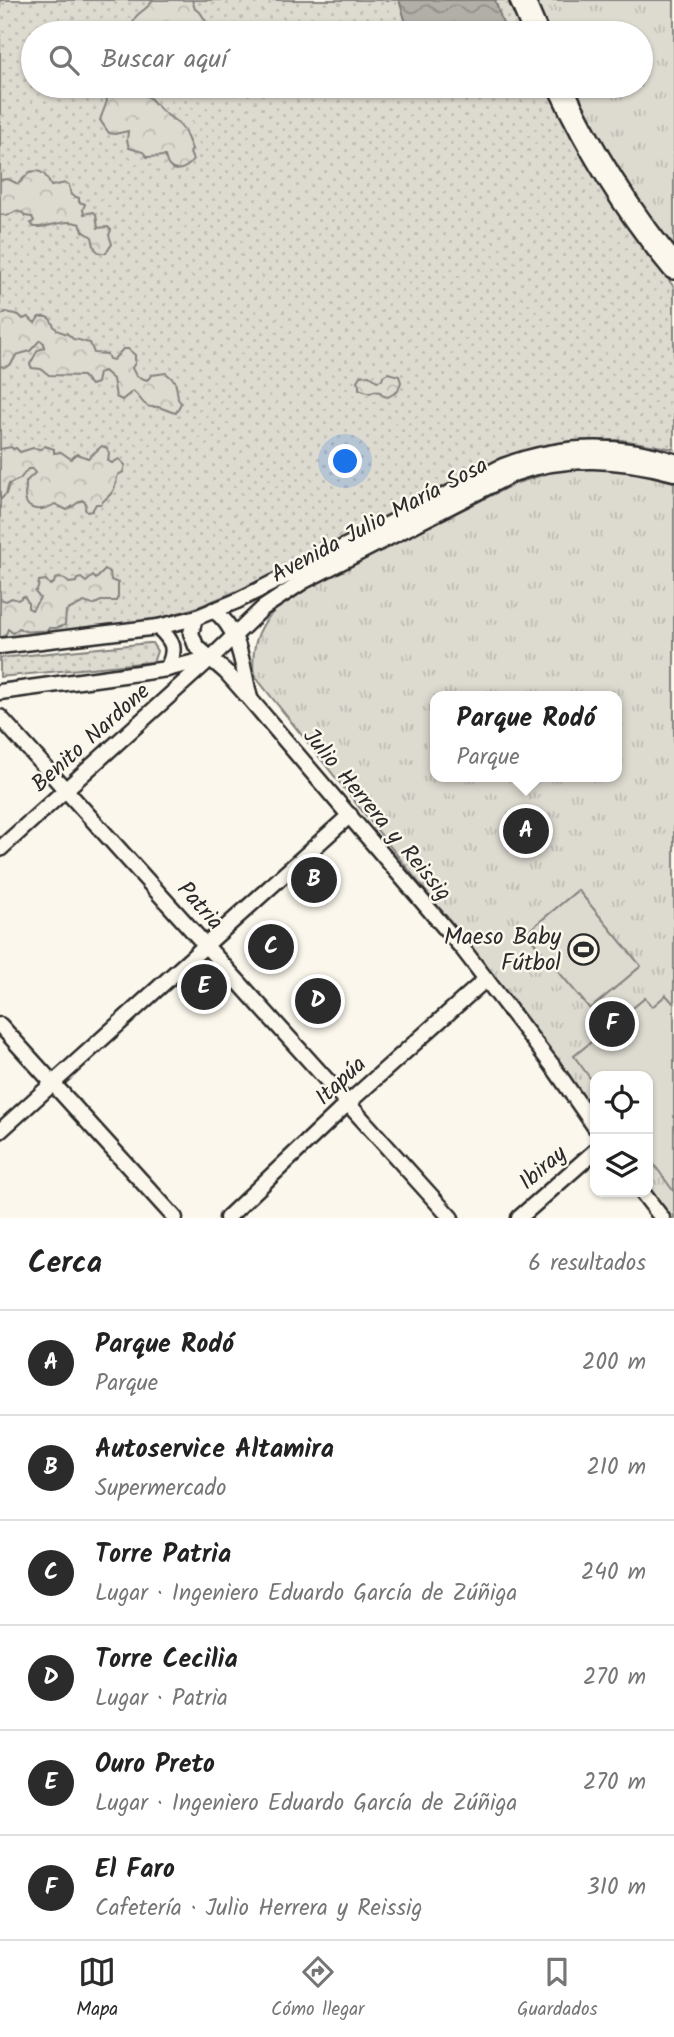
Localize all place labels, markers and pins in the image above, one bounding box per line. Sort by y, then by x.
pin: A [503,805,549,857]
pin: B [291,854,337,906]
place label: Maeso Baby Fútbol [444,920,561,982]
pin: C [248,921,294,973]
sports icon: Maeso Baby Fútbol [567,932,601,966]
pin: E [181,961,227,1013]
pin: D [295,975,341,1027]
pin: F [589,998,635,1050]

